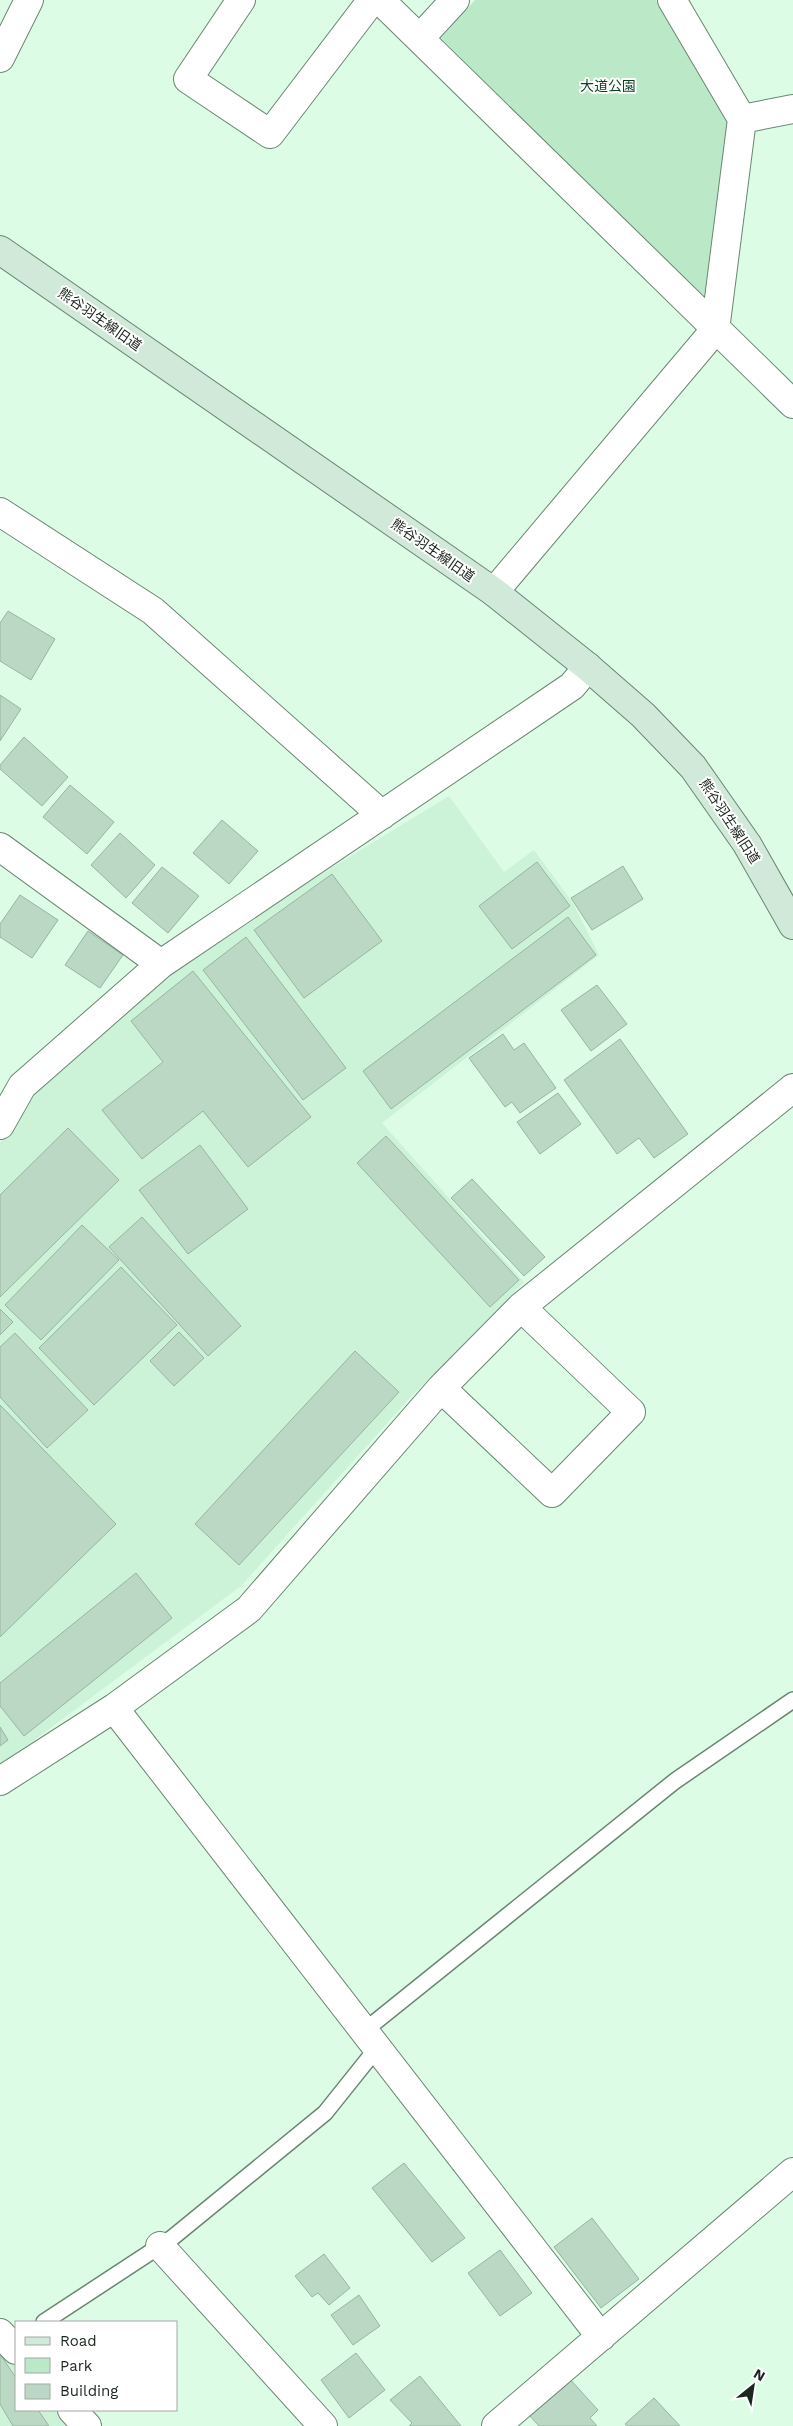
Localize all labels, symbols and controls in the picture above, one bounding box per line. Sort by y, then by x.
park label: 大道公園 [580,78,636,94]
street label: 熊谷羽生線旧道 [55,284,145,354]
street label: 熊谷羽生線旧道 [388,515,478,585]
street label: 熊谷羽生線旧道 [697,776,763,866]
legend [15,2321,178,2411]
text: Road [60,2332,97,2350]
text: Park [60,2357,93,2375]
north arrow [728,2361,778,2411]
text: N [751,2365,768,2384]
text: Building [60,2382,118,2400]

